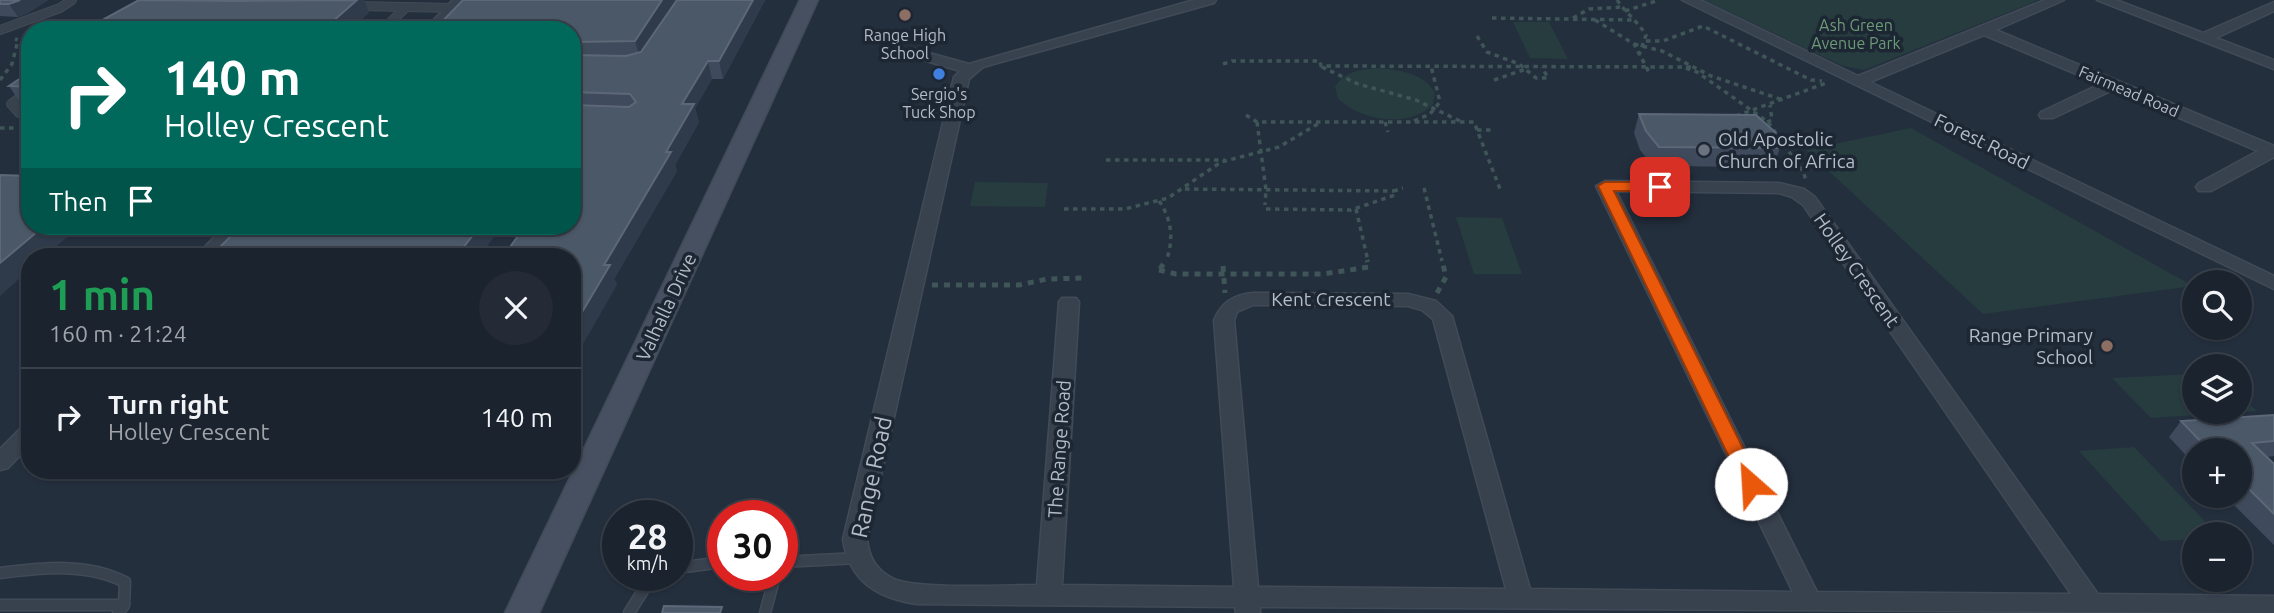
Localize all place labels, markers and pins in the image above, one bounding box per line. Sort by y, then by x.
marker: Range High School [897,7,913,23]
place label: Range High School [864,26,946,62]
marker: Sergio's Tuck Shop [931,66,947,82]
place label: Sergio's Tuck Shop [902,85,976,121]
place label: Old Apostolic Church of Africa [1718,128,1855,172]
marker: Old Apostolic Church of Africa [1696,142,1712,158]
pin [1630,157,1690,217]
place label: Range Primary School [1969,324,2093,368]
marker: Range Primary School [2099,338,2115,354]

